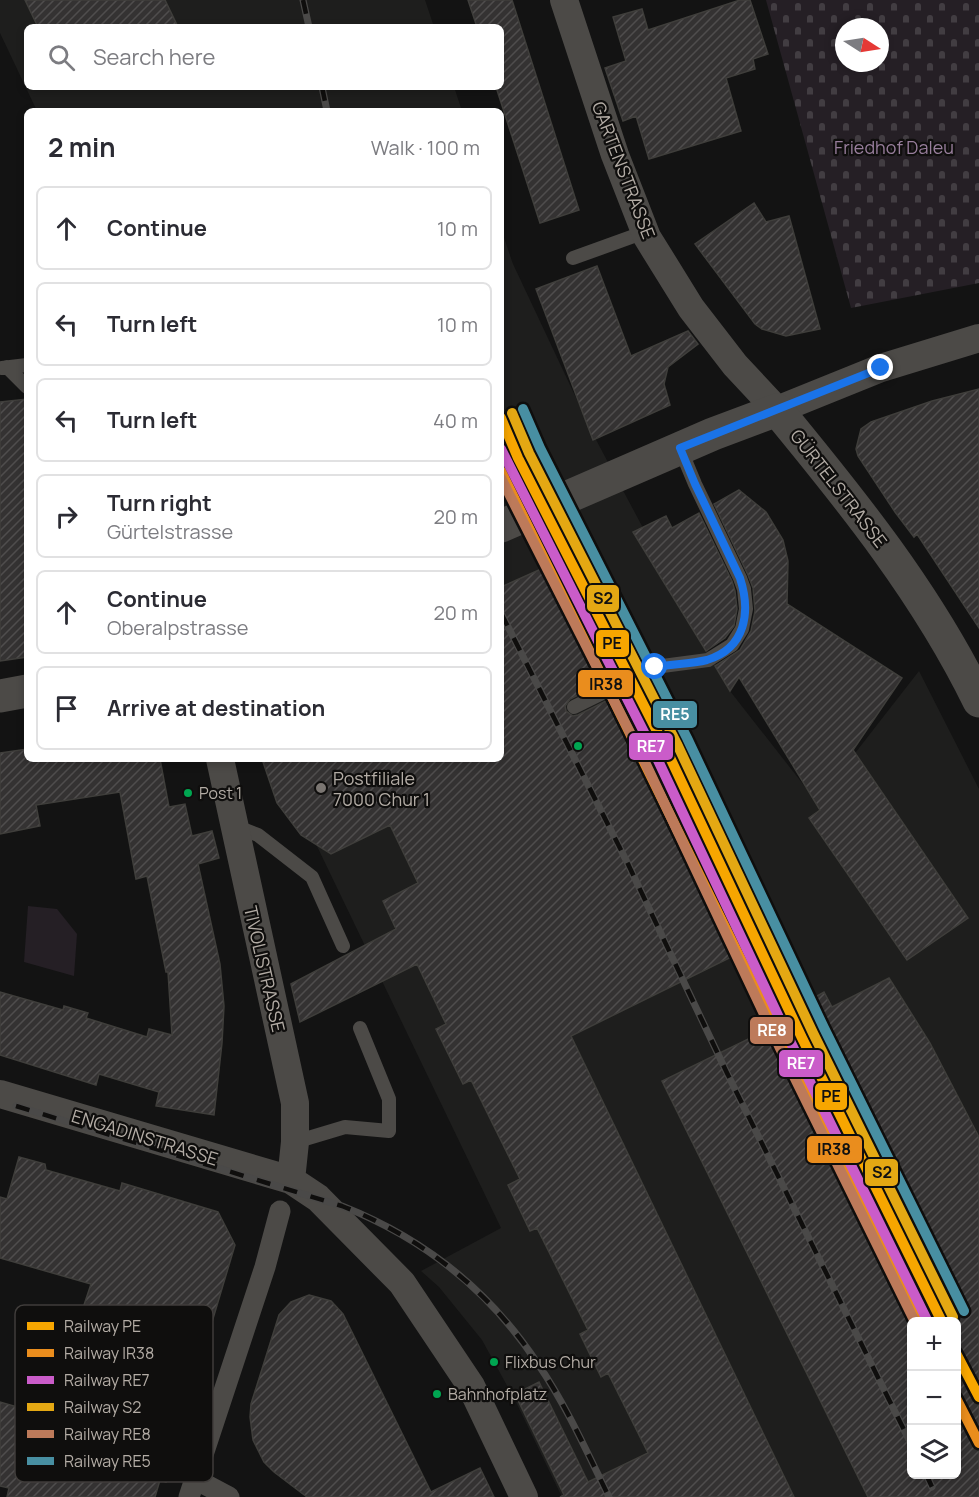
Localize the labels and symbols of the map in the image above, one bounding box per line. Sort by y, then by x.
north arrow [835,18,889,72]
street label: GARTENSTRASSE [587,98,661,242]
park label: Friedhof Daleu [834,135,954,159]
route end [867,354,893,380]
street label: GÜRTELSTRASSE [785,424,893,552]
line badge: S2 [586,584,620,613]
text: S2 [593,587,613,609]
line badge: PE [595,629,630,658]
text: PE [602,632,622,654]
route start [641,653,667,679]
line badge: IR38 [577,669,634,698]
text: IR38 [589,673,623,695]
line badge: RE5 [652,700,698,729]
text: RE5 [660,703,690,725]
line badge: RE7 [628,732,674,761]
text: RE7 [637,735,665,757]
unlabelled marker [572,740,584,752]
place label: Postfiliale 7000 Chur 1 [333,766,430,811]
marker: Postfiliale 7000 Chur 1 [314,781,328,795]
place label: Post 1 [199,782,242,804]
marker: Post 1 [182,787,194,799]
street label: TIVOLISTRASSE [239,904,291,1034]
line badge: RE8 [749,1016,794,1045]
text: RE8 [757,1019,787,1041]
line badge: RE7 [778,1049,824,1078]
text: RE7 [787,1052,815,1074]
line badge: PE [814,1082,848,1111]
text: PE [821,1085,841,1107]
street label: ENGADINSTRASSE [69,1103,221,1171]
line badge: IR38 [806,1135,863,1164]
text: IR38 [817,1138,851,1160]
line badge: S2 [864,1158,899,1187]
text: S2 [872,1161,892,1183]
legend [15,1305,213,1482]
text: Railway PE [64,1315,141,1337]
text: Railway IR38 [64,1342,154,1364]
place label: Flixbus Chur [505,1351,596,1373]
marker: Flixbus Chur [488,1356,500,1368]
text: Railway RE7 [64,1369,150,1391]
place label: Bahnhofplatz [448,1383,547,1405]
marker: Bahnhofplatz [431,1388,443,1400]
text: Railway S2 [64,1396,141,1418]
text: Railway RE8 [64,1423,151,1445]
text: Railway RE5 [64,1450,151,1472]

